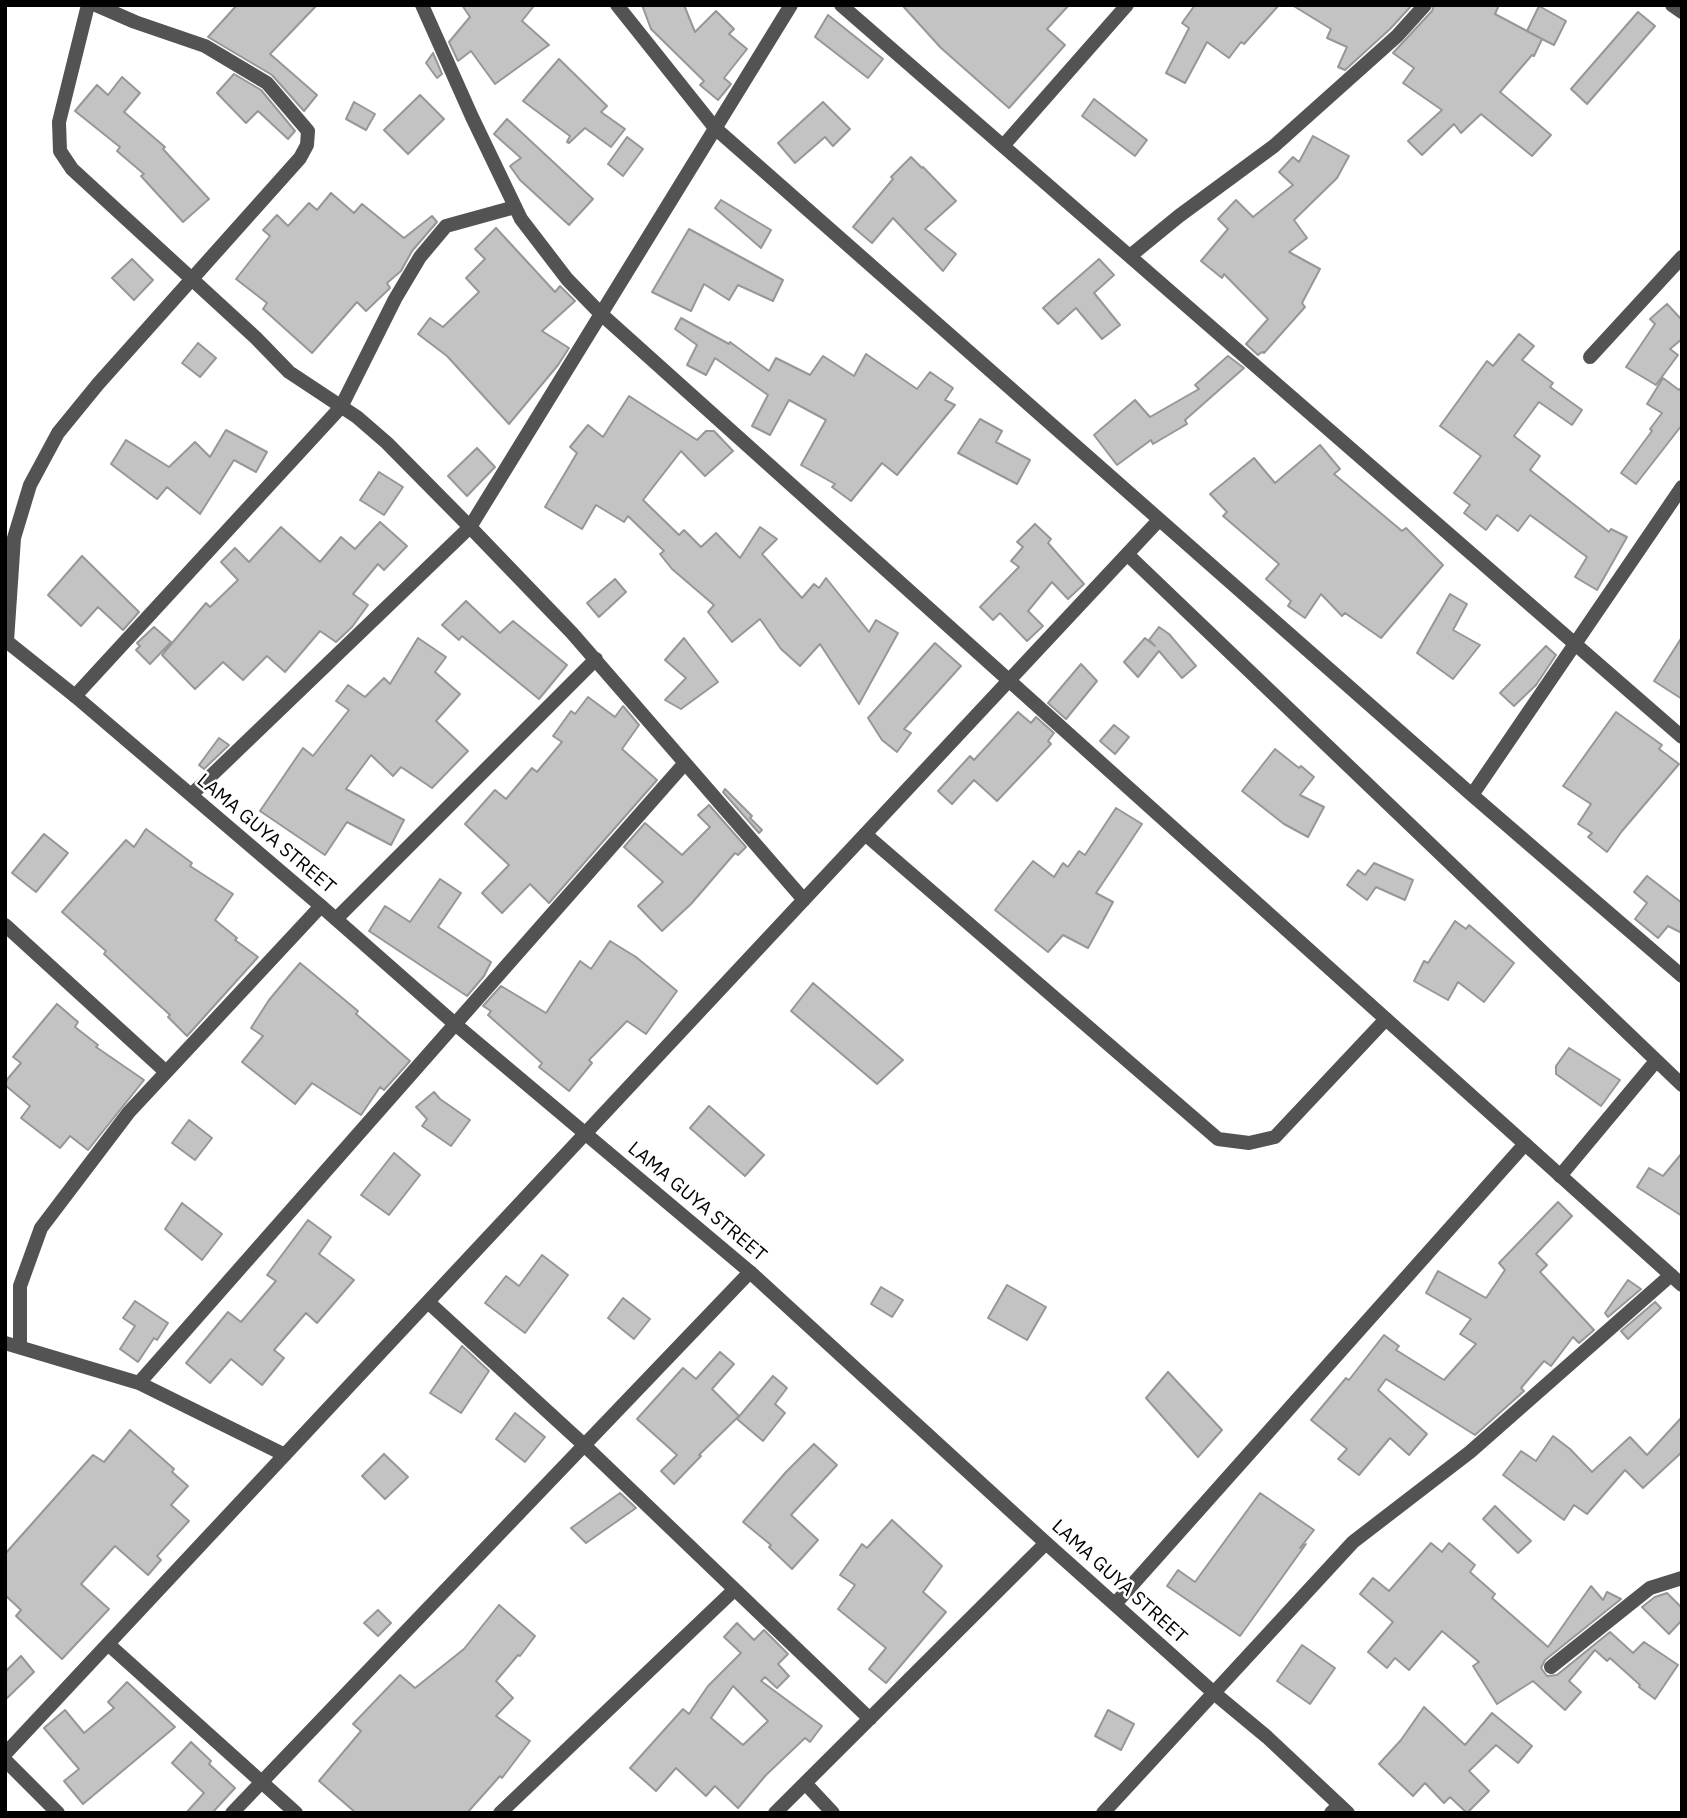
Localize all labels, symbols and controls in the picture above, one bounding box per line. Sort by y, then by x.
street label: LAMA GUYA STREET [192,769,340,899]
street label: LAMA GUYA STREET [623,1137,771,1267]
street label: LAMA GUYA STREET [1047,1515,1191,1649]

